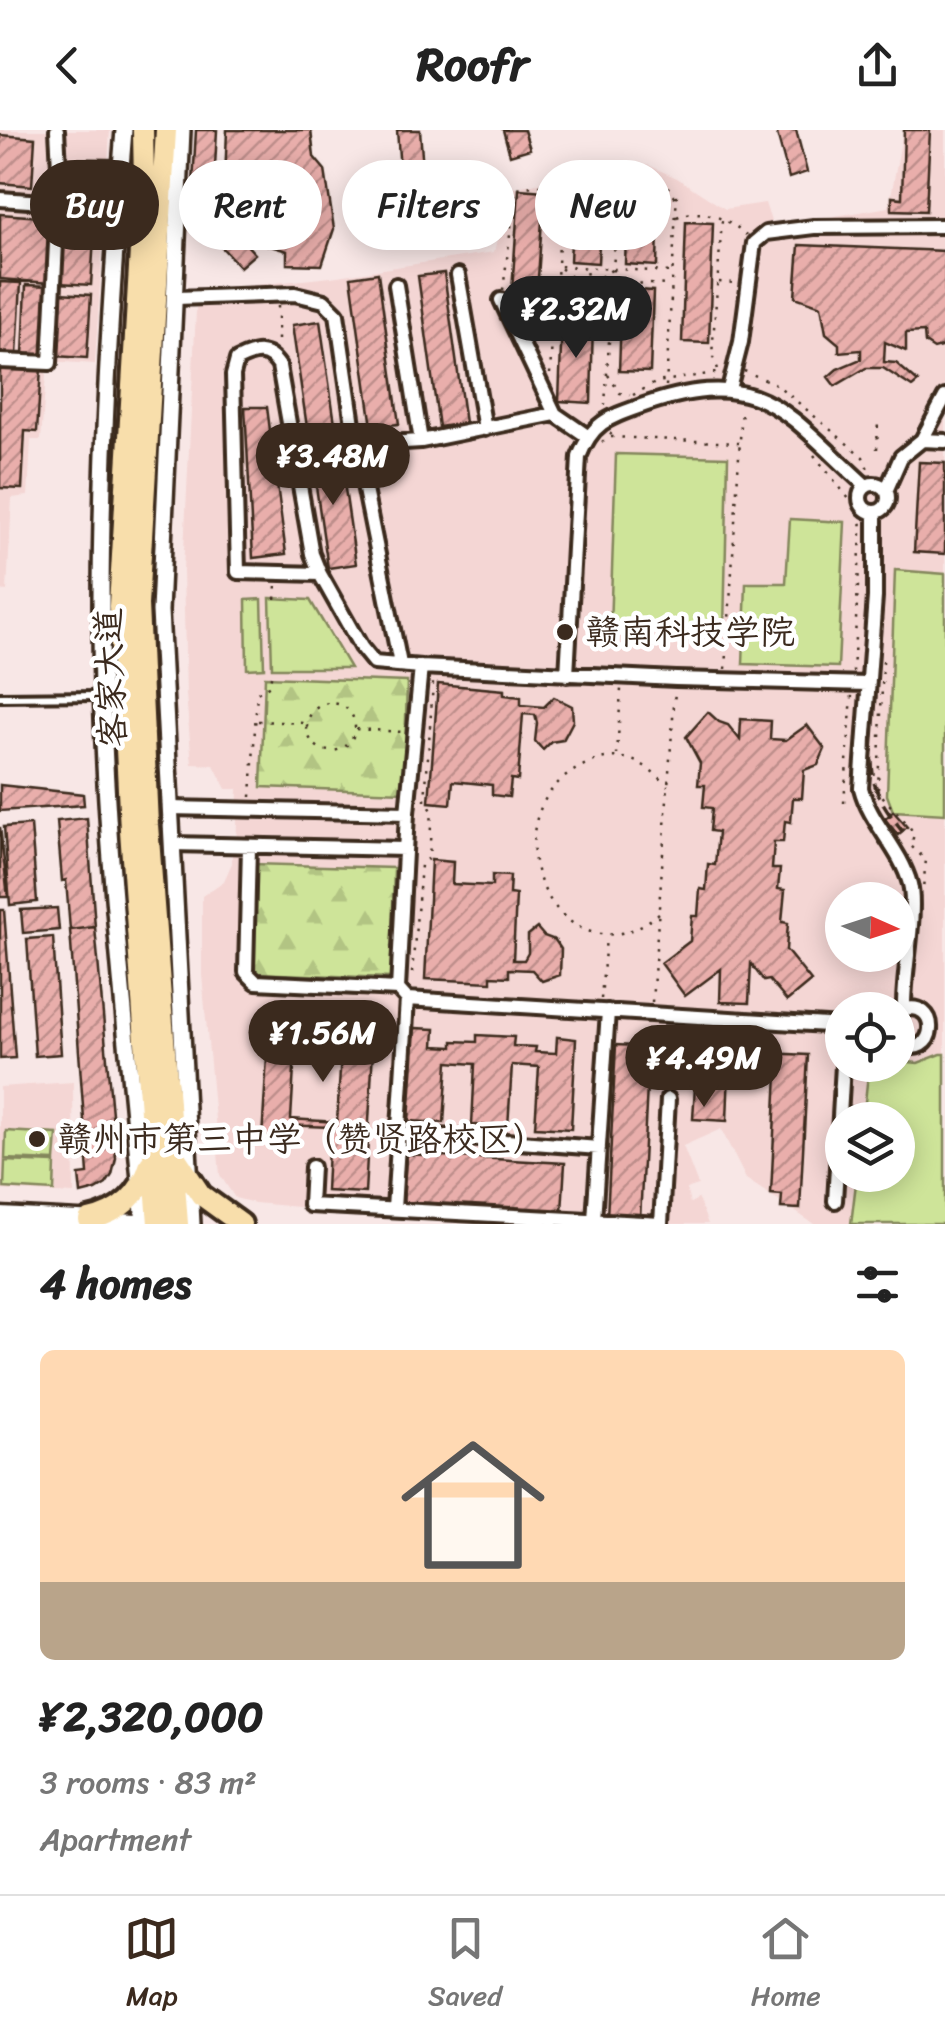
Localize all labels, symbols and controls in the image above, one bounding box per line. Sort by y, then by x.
text: Roofr [417,25,528,105]
icon: back [40,38,95,93]
icon: share [850,38,905,93]
chip: Buy [30,160,159,250]
chip: Rent [179,160,322,250]
chip: Filters [342,160,515,250]
chip: New [535,160,671,250]
pin: ¥2.32M [495,276,657,361]
text: ¥2.32M [522,280,630,337]
pin: ¥3.48M [252,423,414,508]
text: ¥3.48M [278,427,388,484]
place label: 赣南科技学院 [585,601,795,663]
street label: 客家大道 [77,607,143,749]
marker: 赣南科技学院 [554,621,576,643]
north arrow [825,882,915,972]
map controls [825,882,915,1192]
button: locate [825,992,915,1082]
pin: ¥1.56M [242,1000,404,1085]
text: ¥1.56M [271,1004,376,1061]
pin: ¥4.49M [623,1025,785,1110]
text: ¥4.49M [647,1029,761,1086]
button: layers [825,1102,915,1192]
place label: 赣州市第三中学（赞贤路校区） [57,1108,547,1170]
marker: 赣州市第三中学（赞贤路校区） [26,1128,48,1150]
text: 4 homes [40,1247,192,1321]
icon: filters [850,1257,905,1312]
icon: home [383,1415,563,1595]
text: ¥2,320,000 [40,1680,264,1754]
text: 3 rooms · 83 m² [40,1754,257,1811]
text: Apartment [40,1811,191,1868]
tab: Map [124,1911,179,2020]
tab: Saved [428,1911,502,2020]
tab: Home [751,1911,821,2020]

